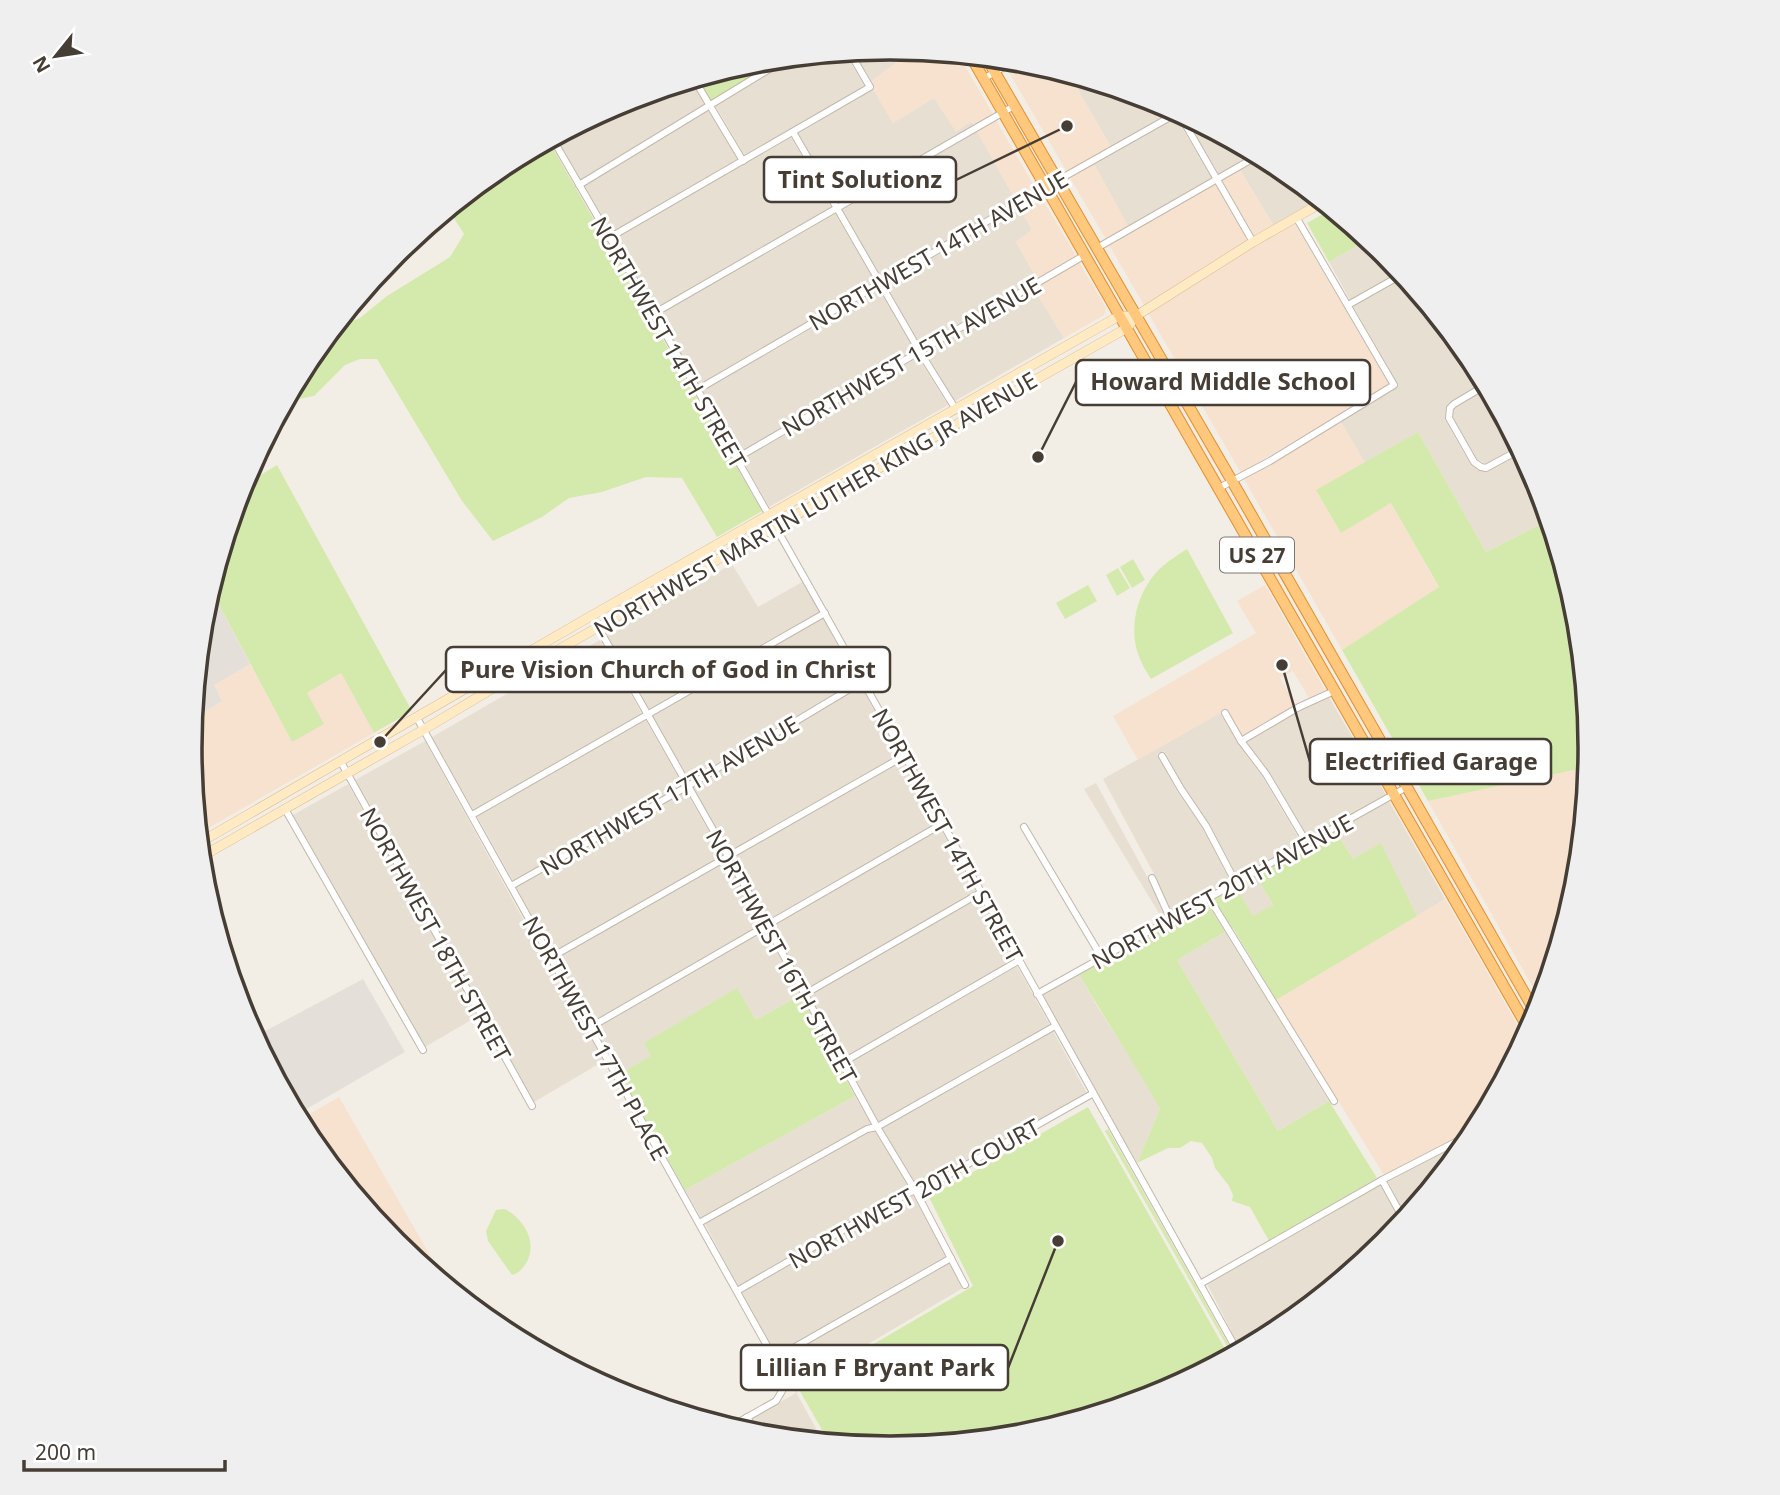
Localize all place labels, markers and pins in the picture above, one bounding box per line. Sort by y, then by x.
callout: Tint Solutionz [764,157,956,202]
callout: Howard Middle School [1076,360,1370,405]
callout: Pure Vision Church of God in Christ [446,647,890,692]
callout: Electrified Garage [1310,739,1551,784]
callout: Lillian F Bryant Park [741,1345,1008,1390]

